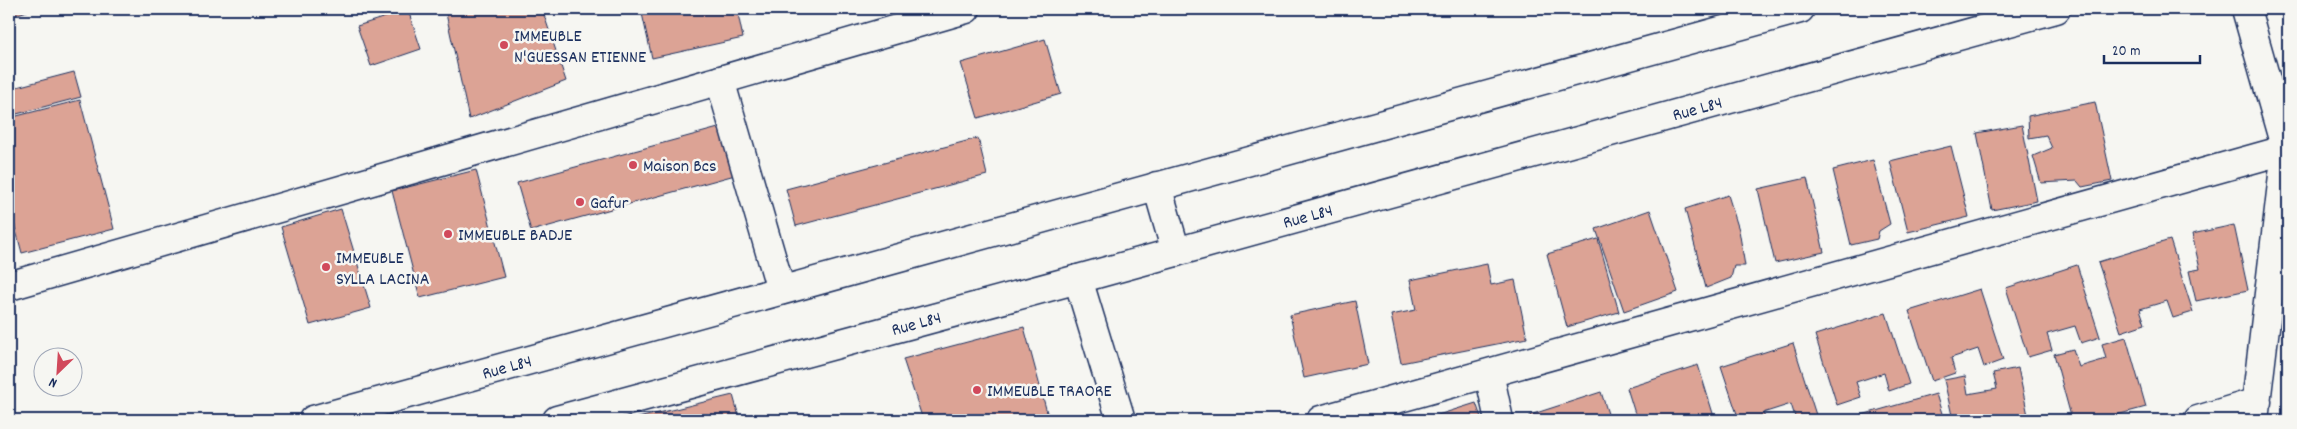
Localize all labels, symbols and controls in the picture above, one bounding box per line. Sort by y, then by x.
place label: IMMEUBLE N'GUESSAN ETIENNE [514,25,646,71]
scale bar [2104,32,2201,64]
marker: IMMEUBLE N'GUESSAN ETIENNE [498,39,510,51]
text: 20 m [2112,41,2140,63]
street label: Rue L84 [1670,92,1726,129]
place label: Maison Bcs [643,155,717,180]
marker: Maison Bcs [627,159,639,171]
place label: Gafur [590,192,629,217]
marker: Gafur [574,196,586,208]
street label: Rue L84 [1281,199,1336,237]
place label: IMMEUBLE BADJE [458,224,572,249]
marker: IMMEUBLE BADJE [442,228,454,240]
place label: IMMEUBLE SYLLA LACINA [336,247,430,293]
marker: IMMEUBLE SYLLA LACINA [320,261,332,273]
street label: Rue L84 [889,307,944,344]
north arrow [32,346,82,396]
street label: Rue L84 [480,350,535,388]
text: N [46,371,61,392]
place label: IMMEUBLE TRAORE [987,380,1112,405]
marker: IMMEUBLE TRAORE [971,384,983,396]

